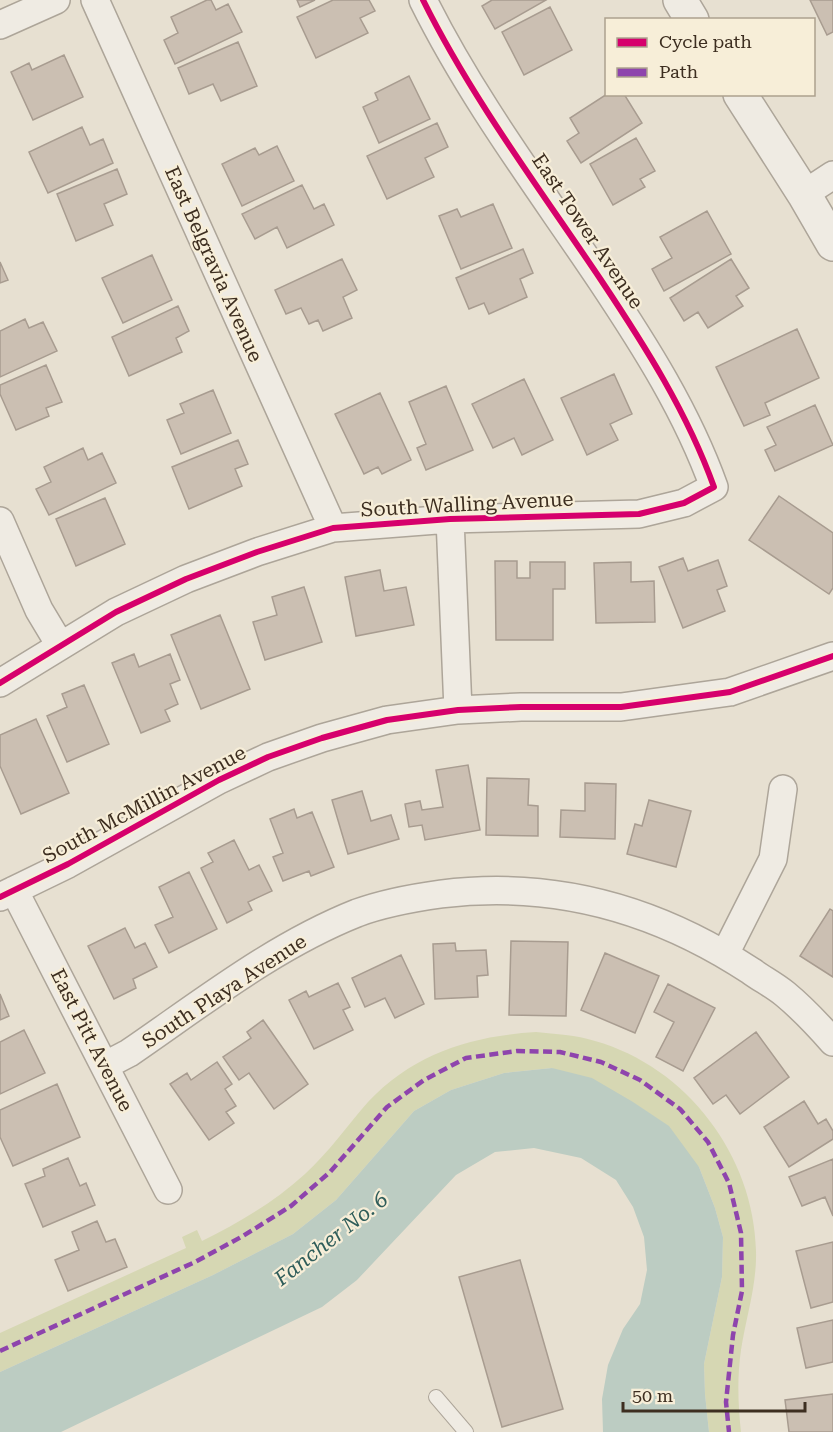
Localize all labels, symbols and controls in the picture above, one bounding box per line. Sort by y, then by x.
legend [605,18,815,96]
text: Cycle path [659,31,752,52]
text: Path [659,61,698,82]
street label: East Tower Avenue [527,149,649,313]
street label: East Belgravia Avenue [160,163,268,366]
street label: South Walling Avenue [360,486,574,522]
street label: South McMillin Avenue [38,740,250,868]
street label: South Playa Avenue [137,929,311,1053]
street label: East Pitt Avenue [46,965,138,1115]
water label: Fancher No. 6 [269,1187,392,1291]
scale bar [623,1375,804,1413]
text: 50 m [632,1385,673,1406]

